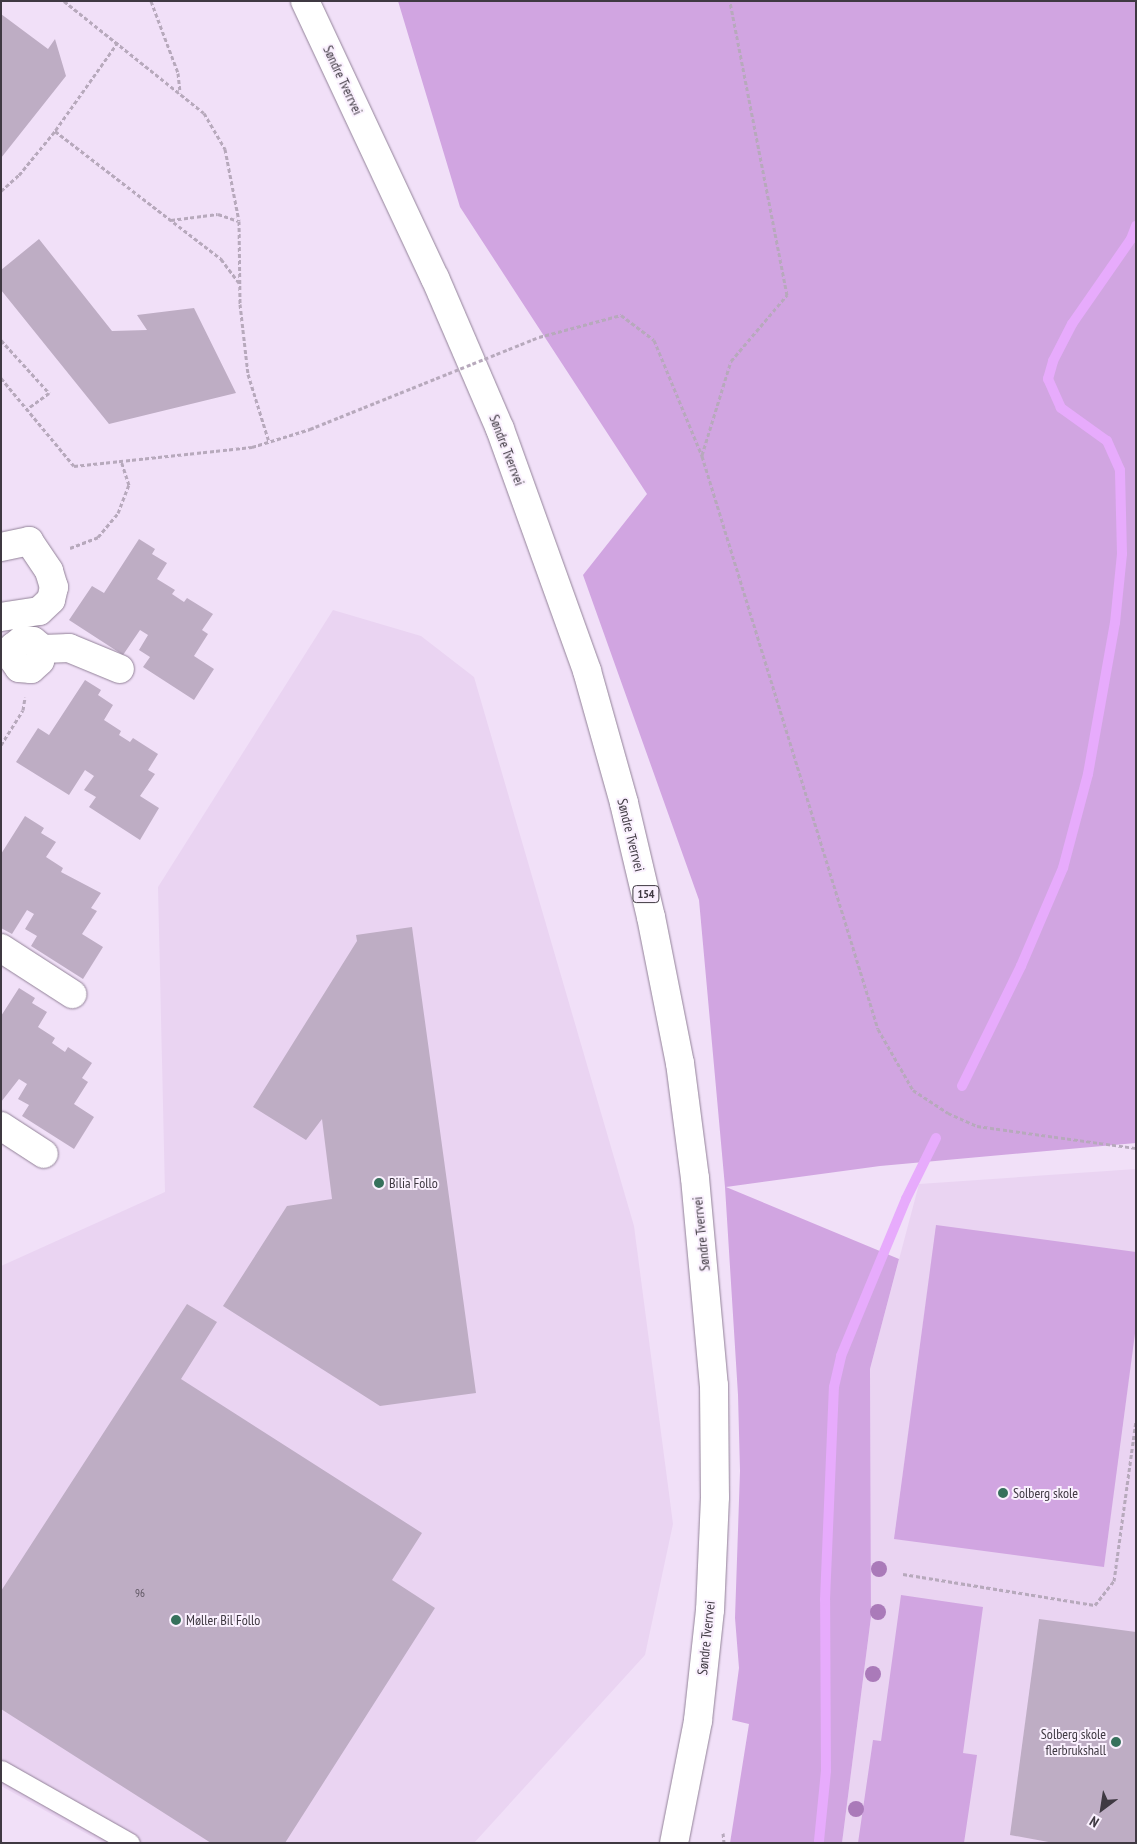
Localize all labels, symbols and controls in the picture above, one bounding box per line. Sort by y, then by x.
street label: Søndre Tverrvei [320,43,366,117]
street label: Søndre Tverrvei [486,412,528,488]
street label: Søndre Tverrvei [614,797,648,873]
road number: 154 [632,884,660,904]
place label: Bilia Follo [389,1175,438,1191]
marker: Bilia Follo [373,1177,385,1189]
street label: Søndre Tverrvei [689,1196,713,1272]
place label: Solberg skole [1013,1485,1078,1501]
marker: Solberg skole [997,1487,1009,1499]
house number: 96 [135,1586,145,1600]
street label: Søndre Tverrvei [694,1600,718,1676]
place label: Møller Bil Follo [186,1612,260,1628]
marker: Møller Bil Follo [170,1614,182,1626]
place label: Solberg skole flerbrukshall [1041,1726,1106,1758]
marker: Solberg skole flerbrukshall [1110,1736,1122,1748]
north arrow [1077,1784,1127,1834]
text: N [1086,1812,1102,1832]

